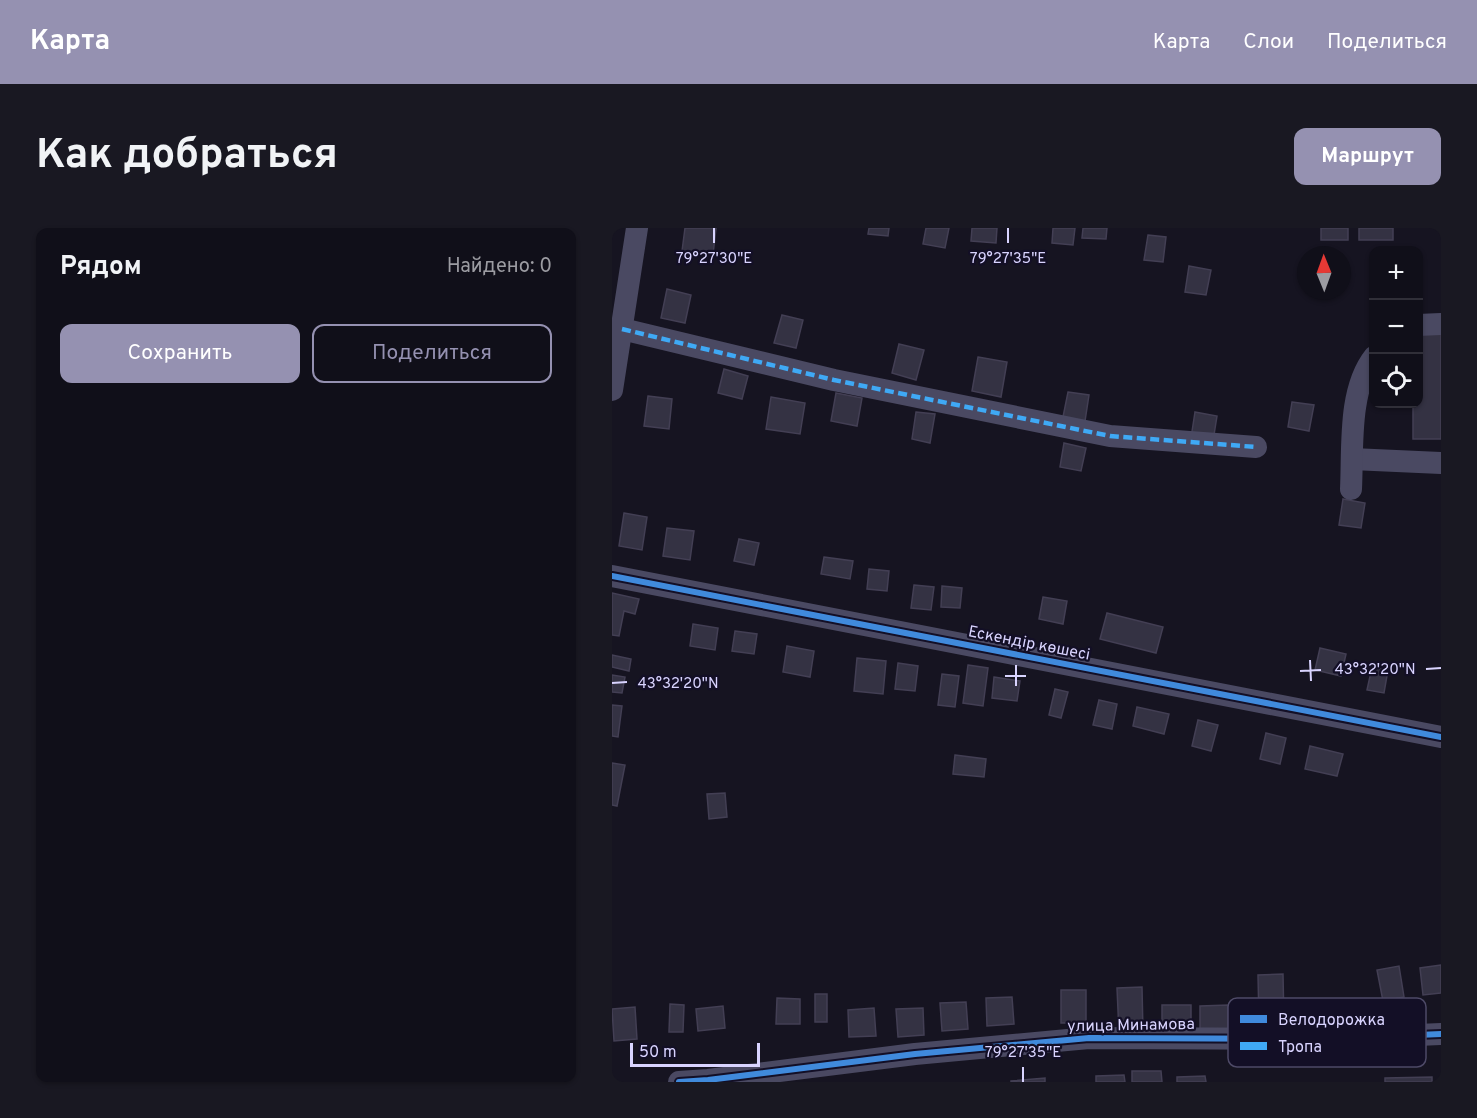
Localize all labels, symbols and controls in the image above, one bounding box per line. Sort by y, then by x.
text: Карта [30,24,110,60]
text: Карта [1153,29,1210,56]
text: Слои [1243,29,1294,56]
text: Поделиться [1327,29,1447,56]
button: Маршрут [1294,128,1441,185]
text: Как добраться [36,130,338,183]
north arrow [1297,246,1351,300]
map controls [1369,246,1423,408]
button: + [1369,246,1423,300]
text: 79°27'30"E [676,250,752,269]
text: 79°27'35"E [970,250,1046,269]
text: Рядом [60,251,142,284]
text: Найдено: 0 [447,254,552,280]
button: − [1369,300,1423,354]
button: Сохранить [60,324,300,383]
button: Поделиться [312,324,552,383]
button: locate [1369,354,1423,408]
street label: Ескендір көшесі [966,622,1092,666]
text: 43°32'20"N [1334,661,1416,680]
text: 43°32'20"N [637,675,719,694]
legend [1228,998,1426,1067]
text: Велодорожка [1278,1011,1385,1031]
street label: улица Минамова [1067,1015,1195,1037]
text: Тропа [1278,1038,1322,1058]
scale bar [630,1040,760,1068]
text: 50 m [639,1043,677,1063]
text: 79°27'35"E [985,1044,1061,1063]

